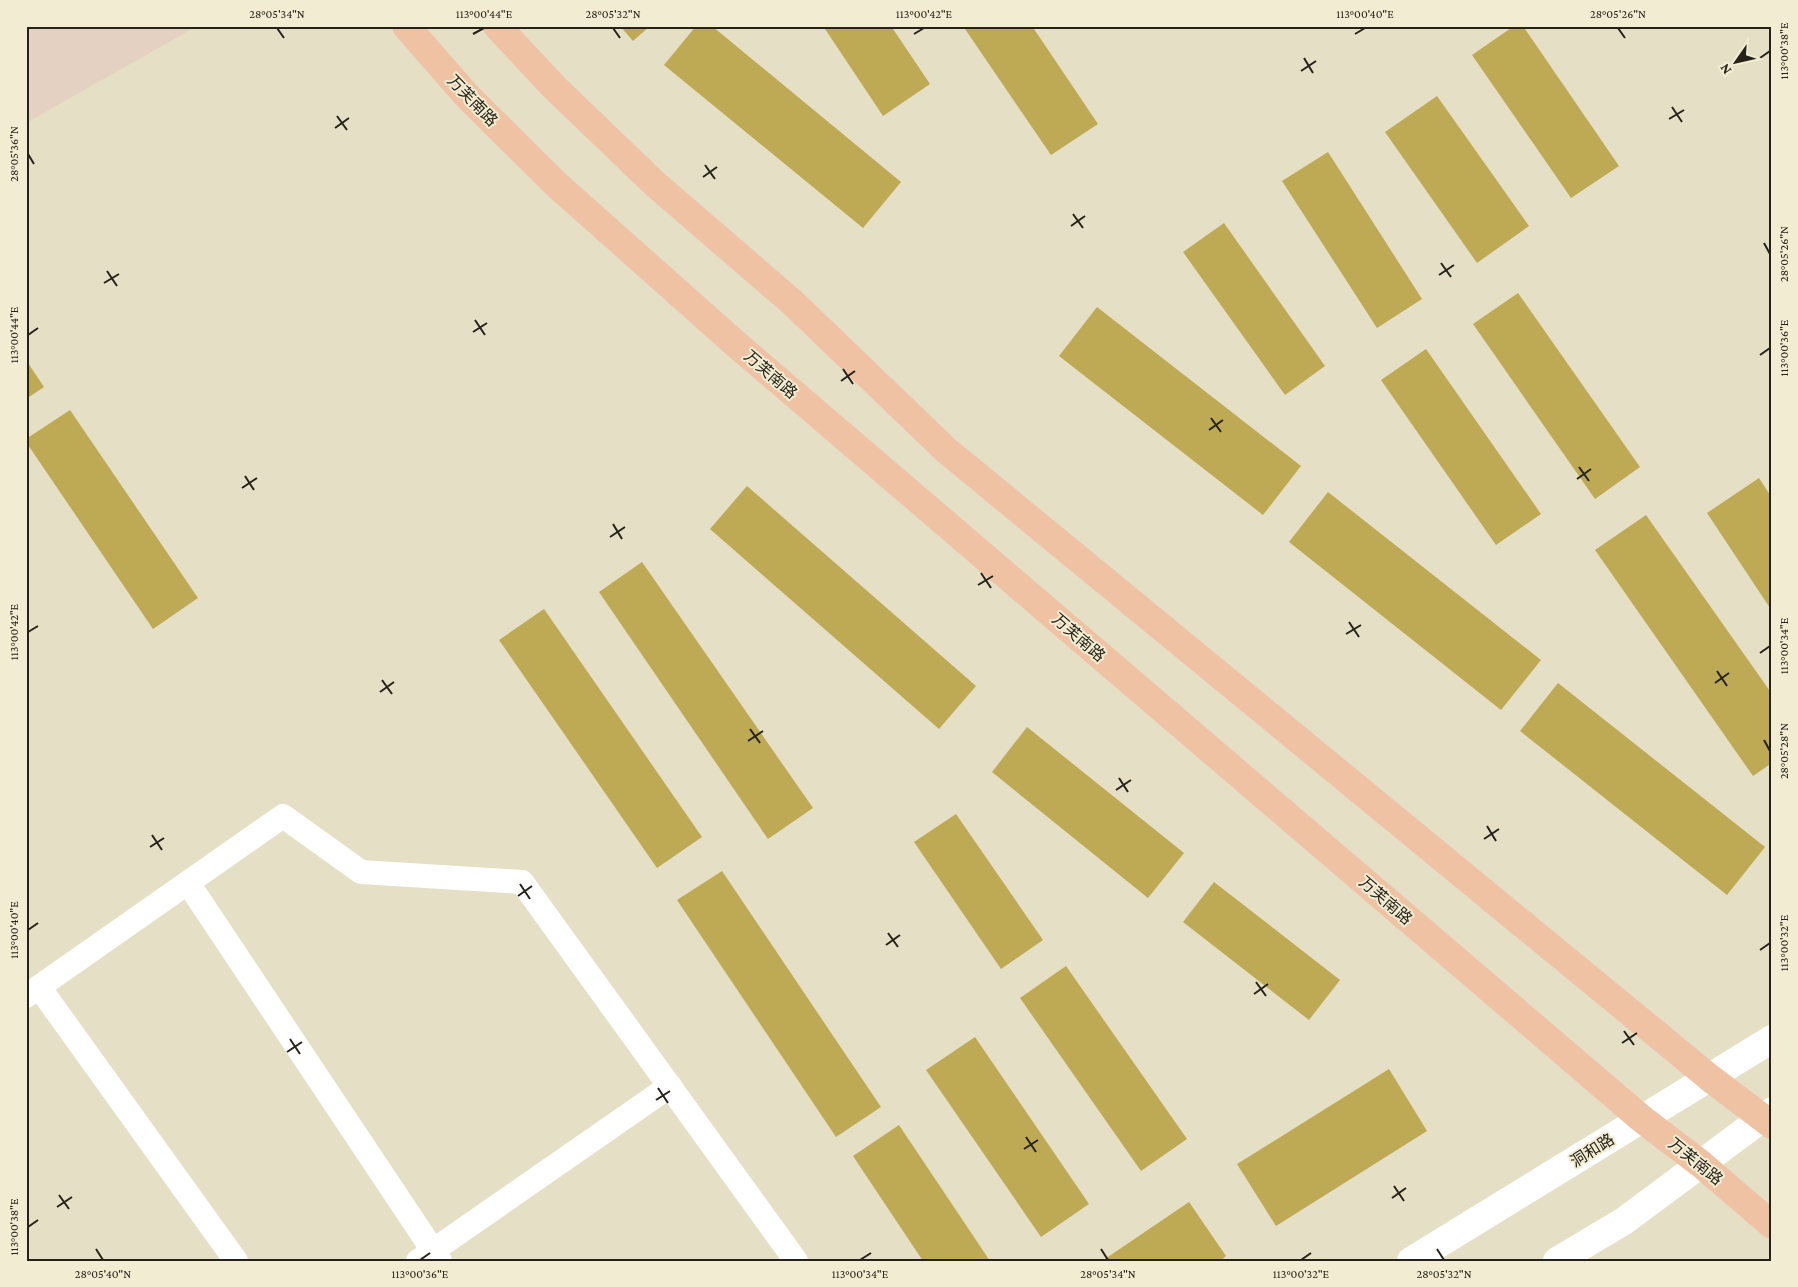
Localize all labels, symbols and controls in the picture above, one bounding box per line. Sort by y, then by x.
text: 28°05'34"N [249,7,305,21]
text: 113°00'44"E [456,7,513,21]
text: 28°05'32"N [585,7,641,21]
text: 113°00'42"E [896,7,953,21]
text: 113°00'40"E [1336,7,1394,21]
text: 28°05'26"N [1590,7,1646,21]
text: 113°00'38"E [1777,22,1791,80]
north arrow [1710,38,1760,88]
text: N [1716,60,1735,78]
street label: 万芙南路 [444,71,501,129]
text: 28°05'36"N [7,126,21,182]
text: 28°05'26"N [1777,226,1791,282]
text: 113°00'44"E [7,306,21,363]
text: 113°00'36"E [1777,319,1791,376]
street label: 万芙南路 [741,347,800,402]
text: 113°00'42"E [7,603,21,660]
street label: 万芙南路 [1049,610,1108,665]
text: 113°00'34"E [1777,617,1791,674]
text: 28°05'28"N [1777,723,1791,779]
street label: 万芙南路 [1356,873,1415,928]
text: 113°00'40"E [7,901,21,959]
text: 113°00'32"E [1777,914,1791,971]
street label: 洞和路 [1567,1130,1617,1170]
street label: 万芙南路 [1665,1135,1726,1188]
text: 113°00'38"E [7,1198,21,1256]
text: 28°05'40"N [75,1267,131,1281]
text: 113°00'36"E [392,1267,449,1281]
text: 113°00'34"E [832,1267,889,1281]
text: 28°05'34"N [1080,1267,1136,1281]
text: 113°00'32"E [1273,1267,1330,1281]
text: 28°05'32"N [1416,1267,1472,1281]

